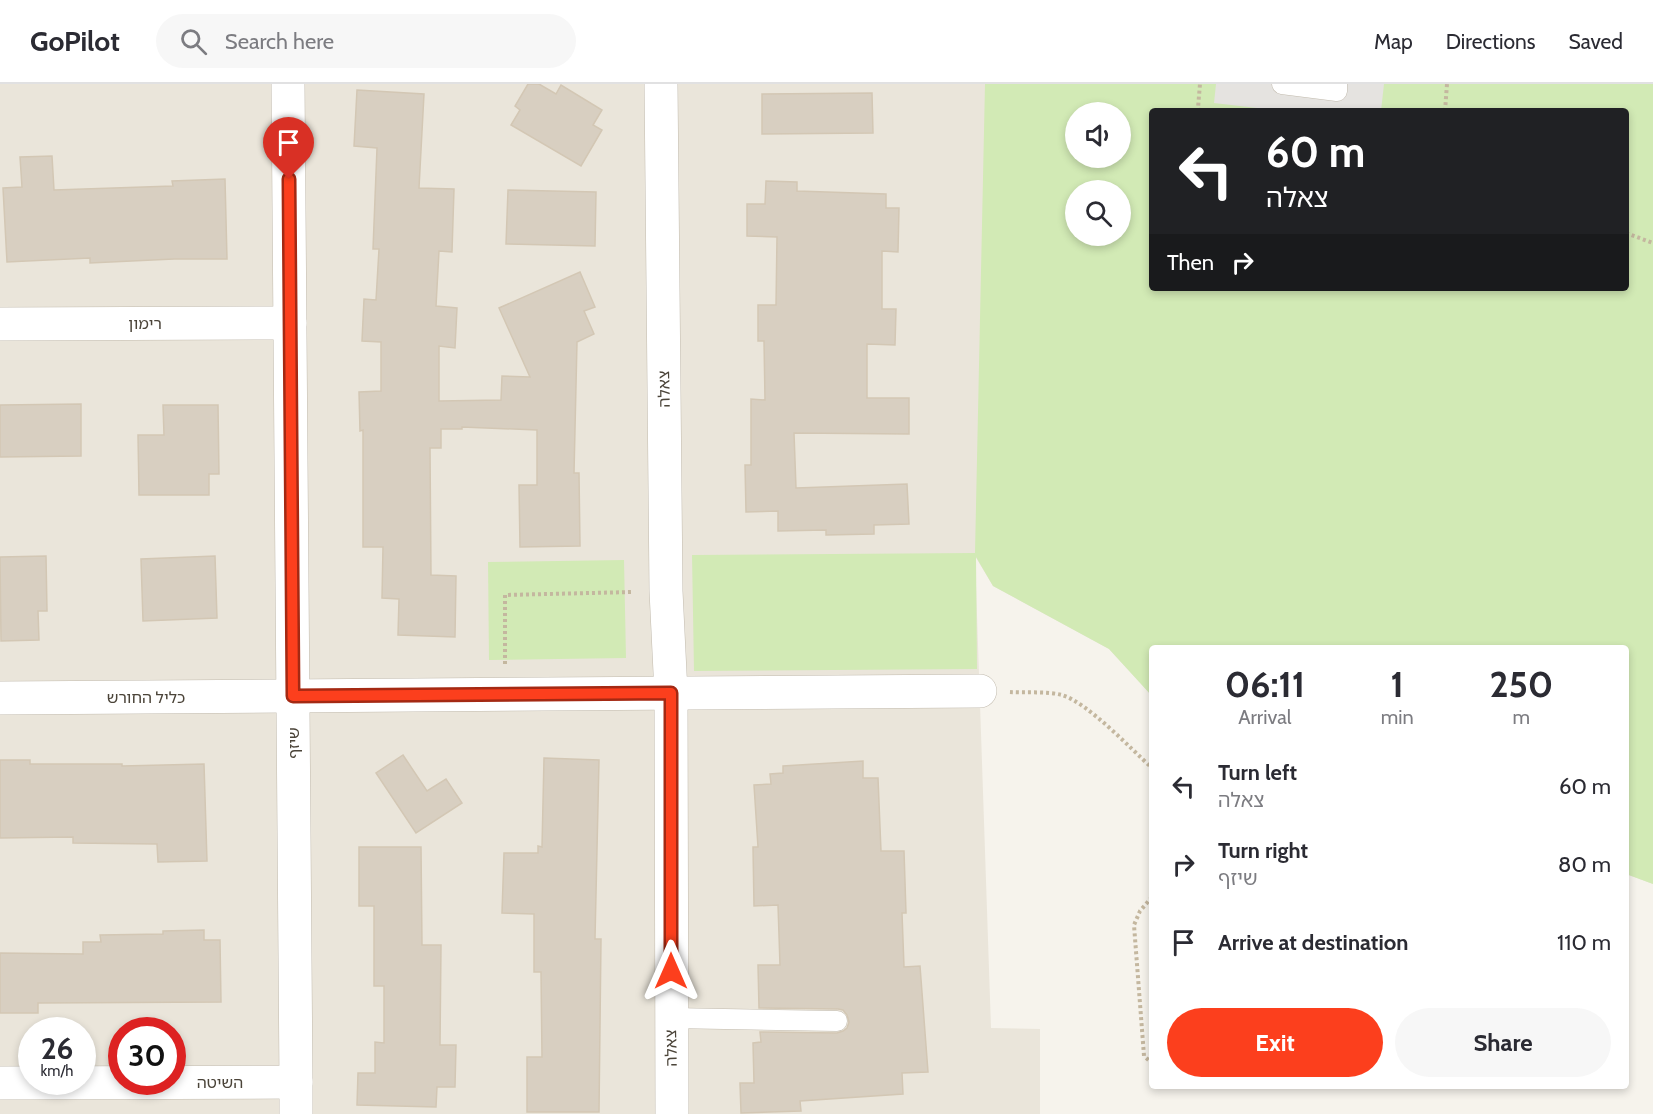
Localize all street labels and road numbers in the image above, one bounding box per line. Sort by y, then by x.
street label: רימון [128,314,162,333]
street label: צאלה [654,370,674,408]
street label: כליל החורש [107,688,185,707]
street label: שיזף [284,727,303,759]
street label: צאלה [661,1029,681,1067]
street label: השיטה [197,1073,243,1092]

